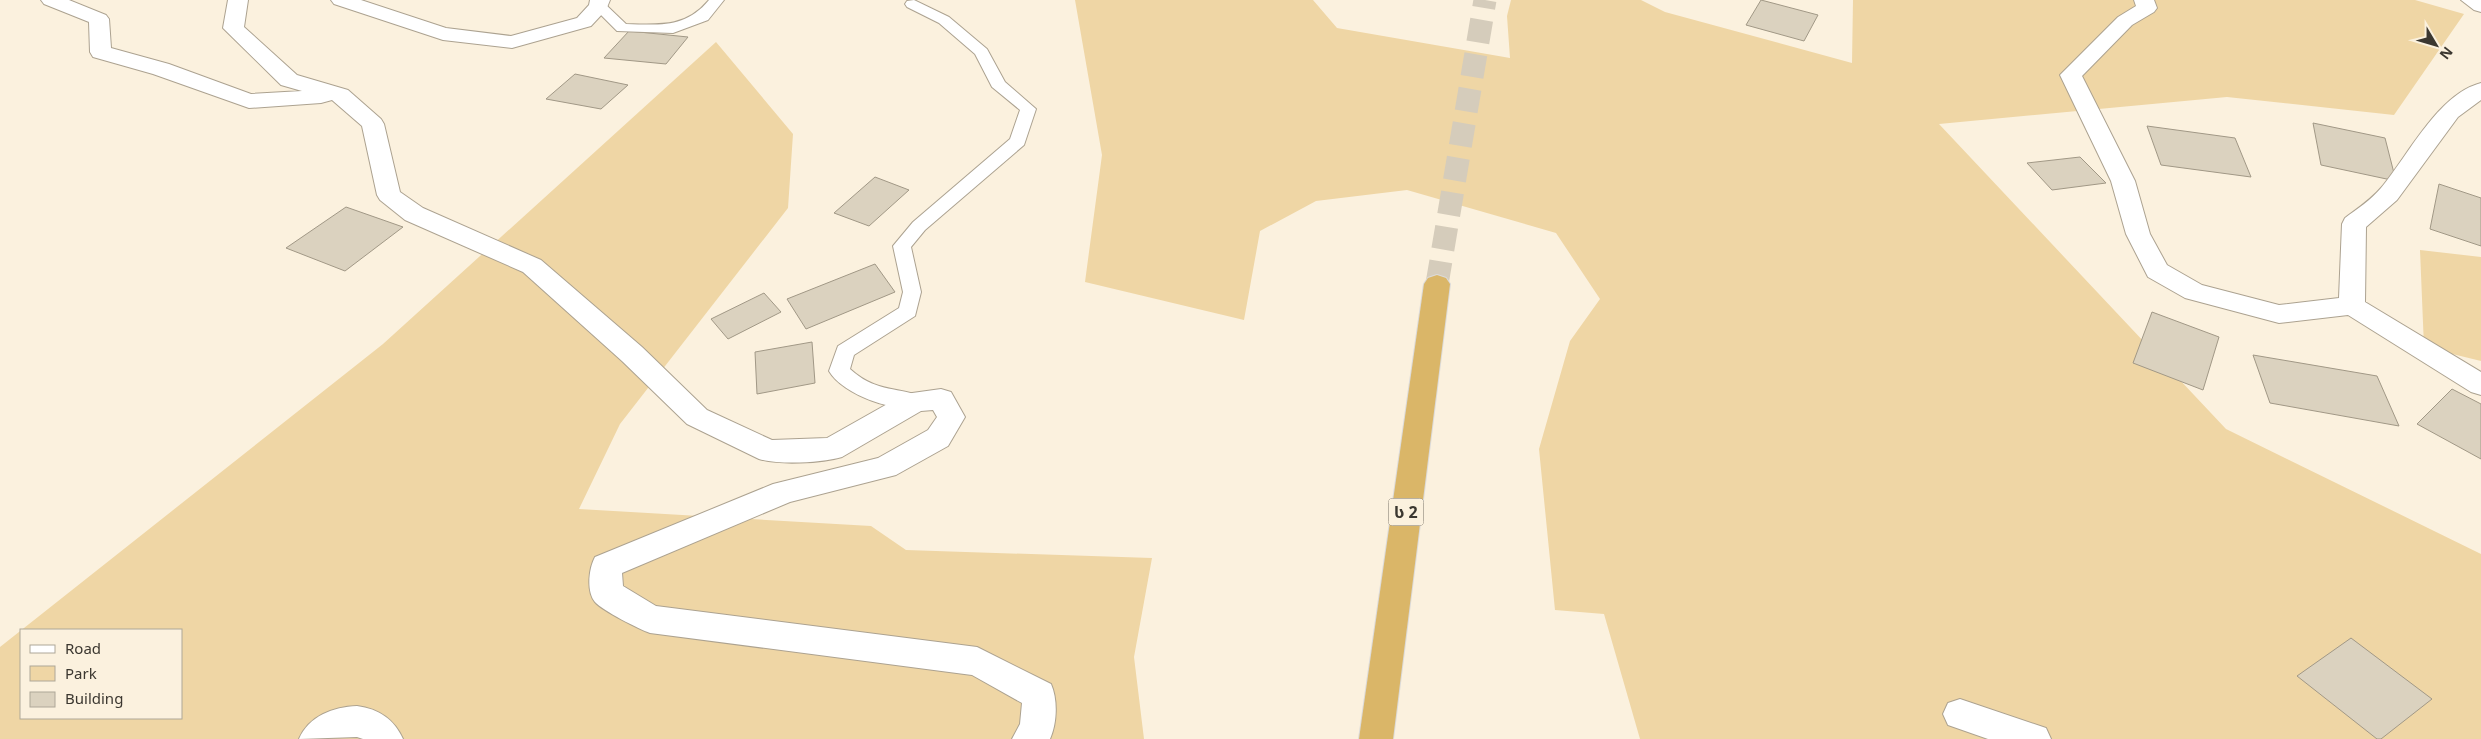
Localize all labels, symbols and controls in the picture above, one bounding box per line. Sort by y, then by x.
north arrow [2411,20,2461,70]
text: N [2436,43,2458,64]
road number: ს 2 [1388,498,1424,526]
legend [20,629,182,719]
text: Road [65,638,101,658]
text: Park [65,663,97,683]
text: Building [65,688,123,708]

